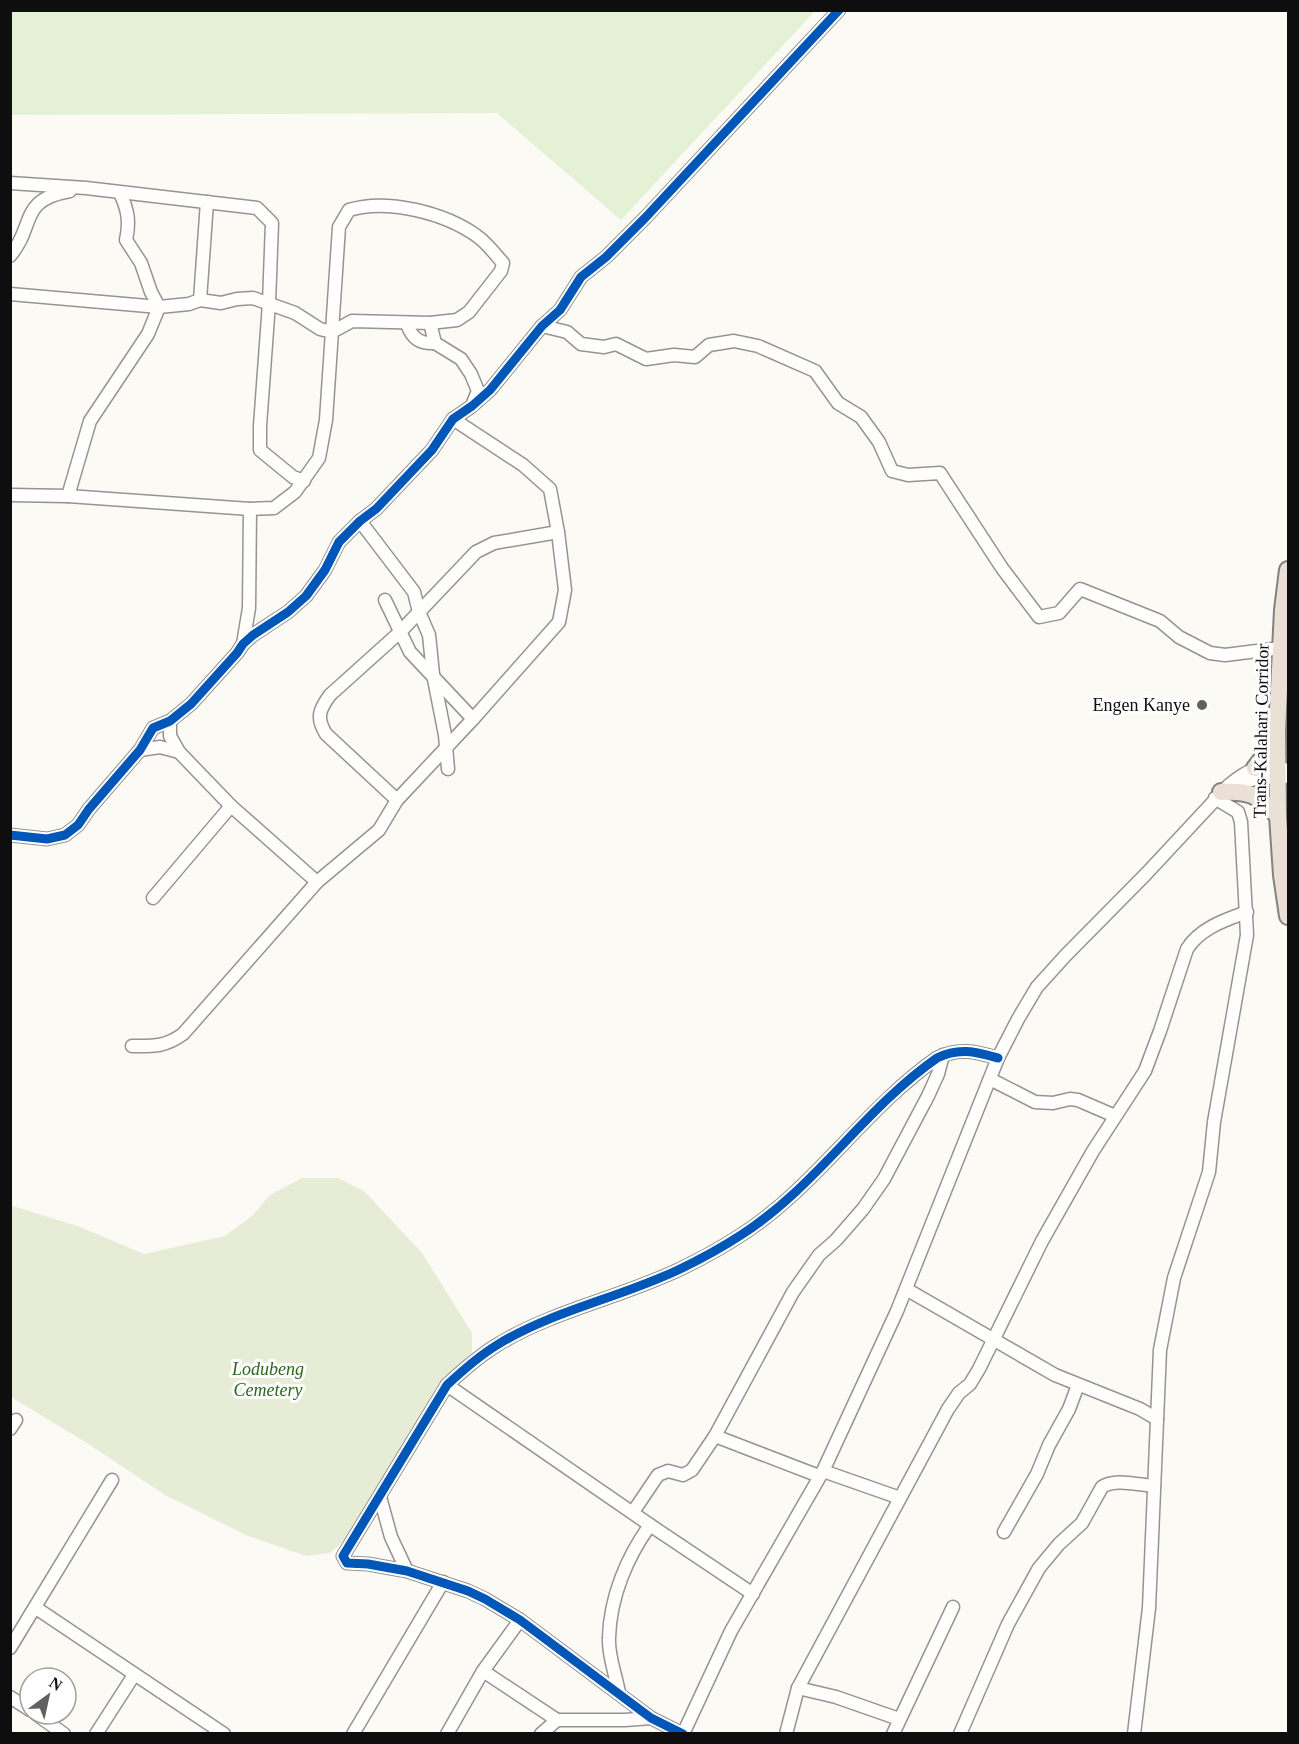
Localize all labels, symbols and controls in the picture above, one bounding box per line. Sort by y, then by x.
street label: Trans-Kalahari Corridor [1249,643,1273,819]
place label: Engen Kanye [1093,695,1190,715]
marker: Engen Kanye [1195,698,1209,712]
park label: Lodubeng Cemetery [231,1359,304,1400]
north arrow [18,1666,78,1726]
text: N [46,1674,66,1694]

